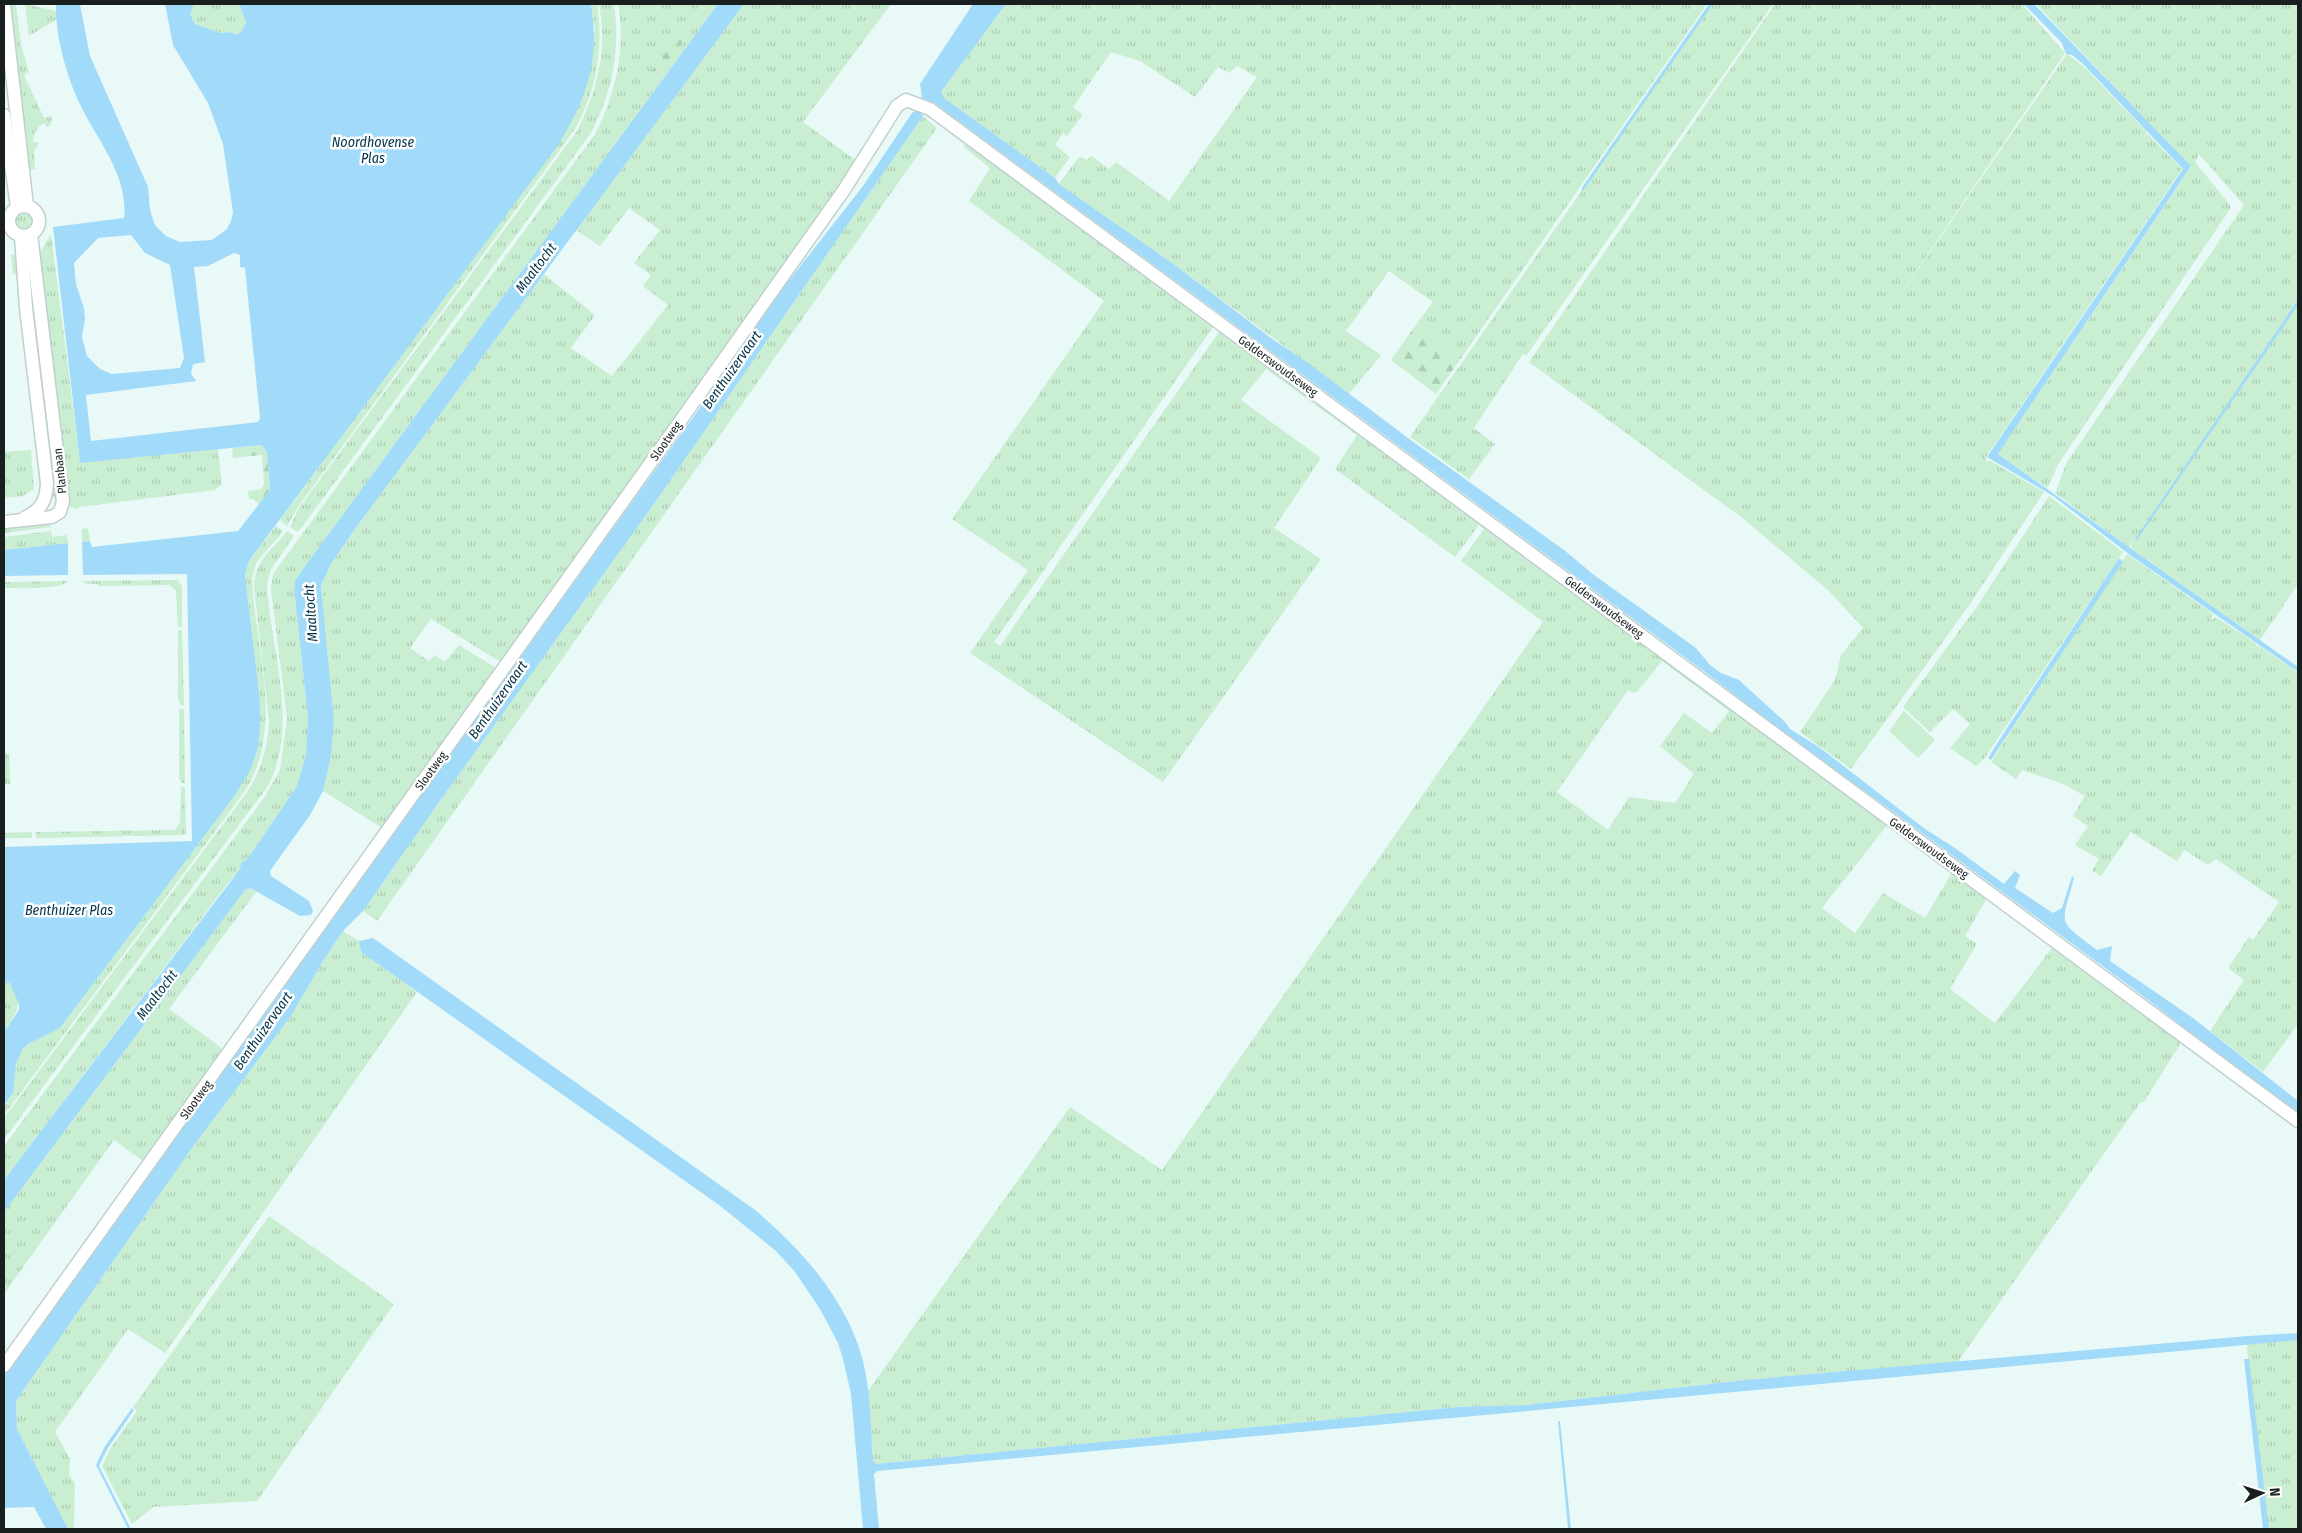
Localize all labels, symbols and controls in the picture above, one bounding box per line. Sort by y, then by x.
water label: Noordhovense Plas [332,134,415,167]
water label: Maaltocht [512,240,560,296]
water label: Benthuizervaart [699,327,765,412]
street label: Gelderswoudseweg [1236,333,1321,400]
street label: Slootweg [647,418,685,463]
street label: Planbaan [51,448,69,494]
street label: Gelderswoudseweg [1562,573,1646,641]
water label: Maaltocht [300,583,321,642]
water label: Benthuizervaart [465,657,531,742]
street label: Slootweg [412,748,450,793]
street label: Gelderswoudseweg [1887,815,1972,882]
water label: Benthuizer Plas [25,902,113,919]
water label: Maaltocht [133,967,181,1023]
water label: Benthuizervaart [230,988,296,1073]
street label: Slootweg [177,1077,215,1122]
north arrow [2237,1468,2287,1518]
text: N [2266,1487,2283,1497]

